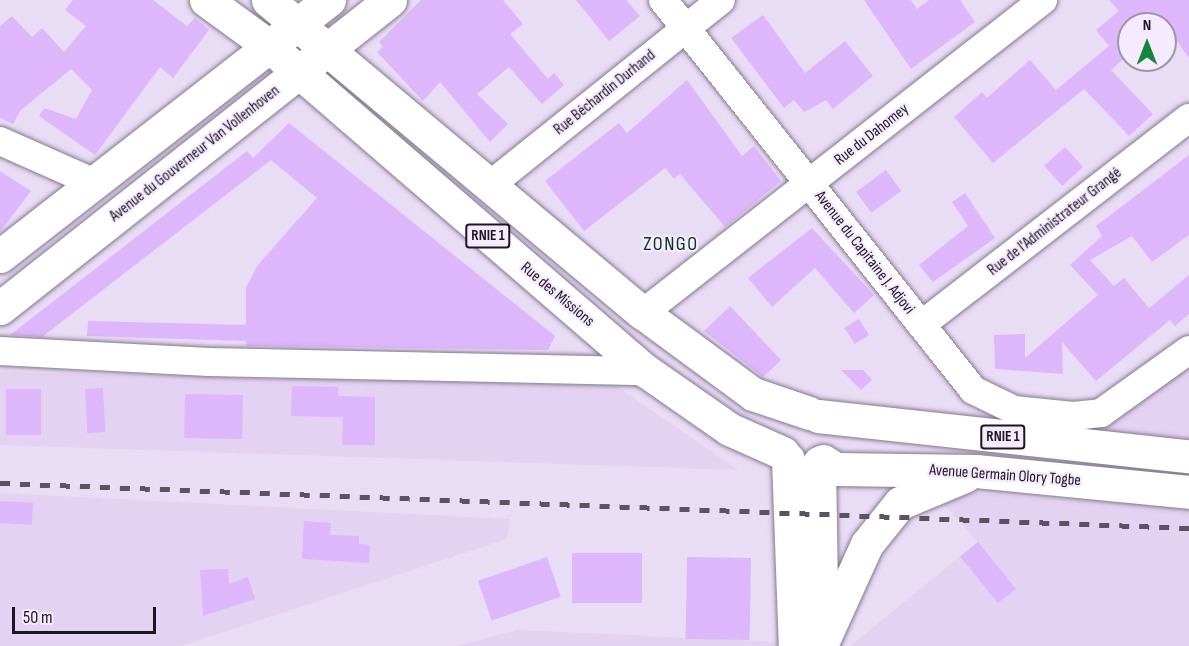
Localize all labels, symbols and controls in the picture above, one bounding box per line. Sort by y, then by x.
north arrow [1117,12,1177,72]
text: N [1143,16,1151,35]
street label: Rue Béchardin Durhand [550,46,660,140]
street label: Avenue du Gouverneur Van Vollenhoven [106,82,284,226]
street label: Rue du Dahomey [831,100,913,170]
street label: Rue de l'Administrateur Grangé [984,164,1126,280]
street label: Avenue du Capitaine J. Adjovi [810,188,918,318]
road number: RNIE 1 [464,224,512,248]
district label: ZONGO [643,232,699,256]
street label: Rue des Missions [516,259,598,331]
road number: RNIE 1 [979,425,1027,449]
street label: Avenue Germain Olory Togbe [929,461,1081,491]
scale bar [15,595,159,633]
text: 50 m [23,607,53,628]

